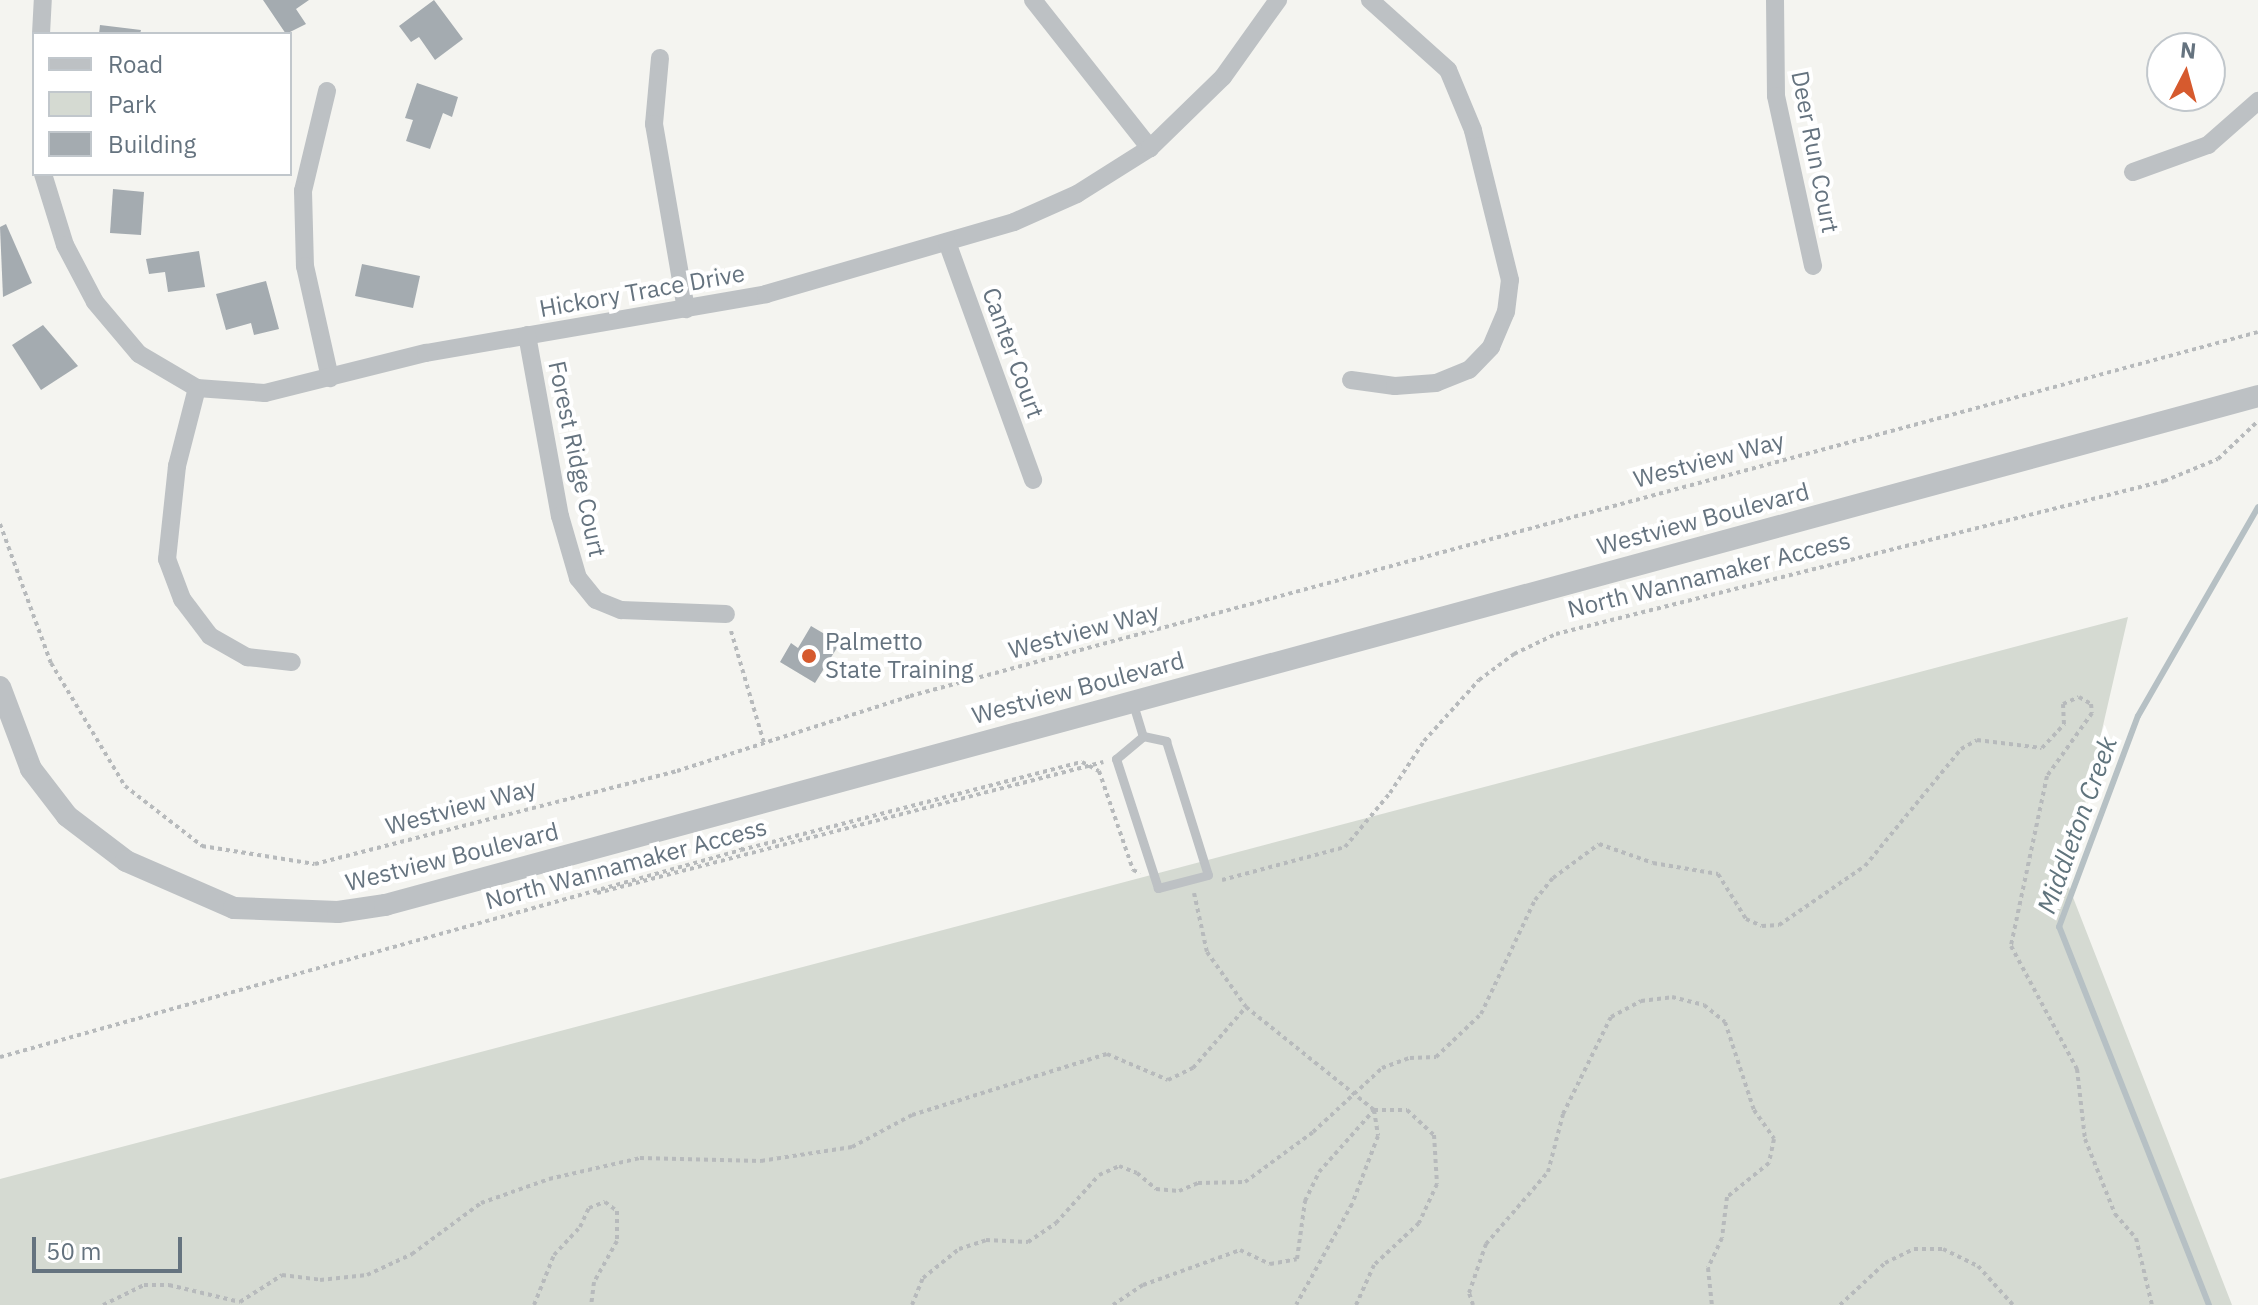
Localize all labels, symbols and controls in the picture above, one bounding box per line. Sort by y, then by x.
legend [32,32,292,176]
north arrow [2146,32,2226,112]
text: N [2179,34,2198,65]
text: Road [108,48,163,80]
street label: Deer Run Court [1785,69,1845,235]
text: Park [108,88,157,120]
text: Building [108,128,196,160]
street label: Hickory Trace Drive [537,259,747,323]
street label: Canter Court [976,284,1050,422]
street label: Forest Ridge Court [542,358,612,560]
street label: Westview Way [1630,426,1788,494]
street label: Westview Boulevard [1594,477,1812,561]
street label: North Wannamaker Access [1565,526,1853,624]
street label: Westview Way [1005,597,1163,665]
place label: Palmetto State Training [825,628,973,684]
street label: Westview Boulevard [969,646,1187,730]
marker: Palmetto State Training [800,647,818,665]
water label: Middleton Creek [2031,732,2123,918]
street label: Westview Way [382,773,540,841]
street label: North Wannamaker Access [482,813,770,915]
street label: Westview Boulevard [343,817,561,897]
scale bar [36,1221,186,1271]
text: 50 m [46,1235,101,1267]

